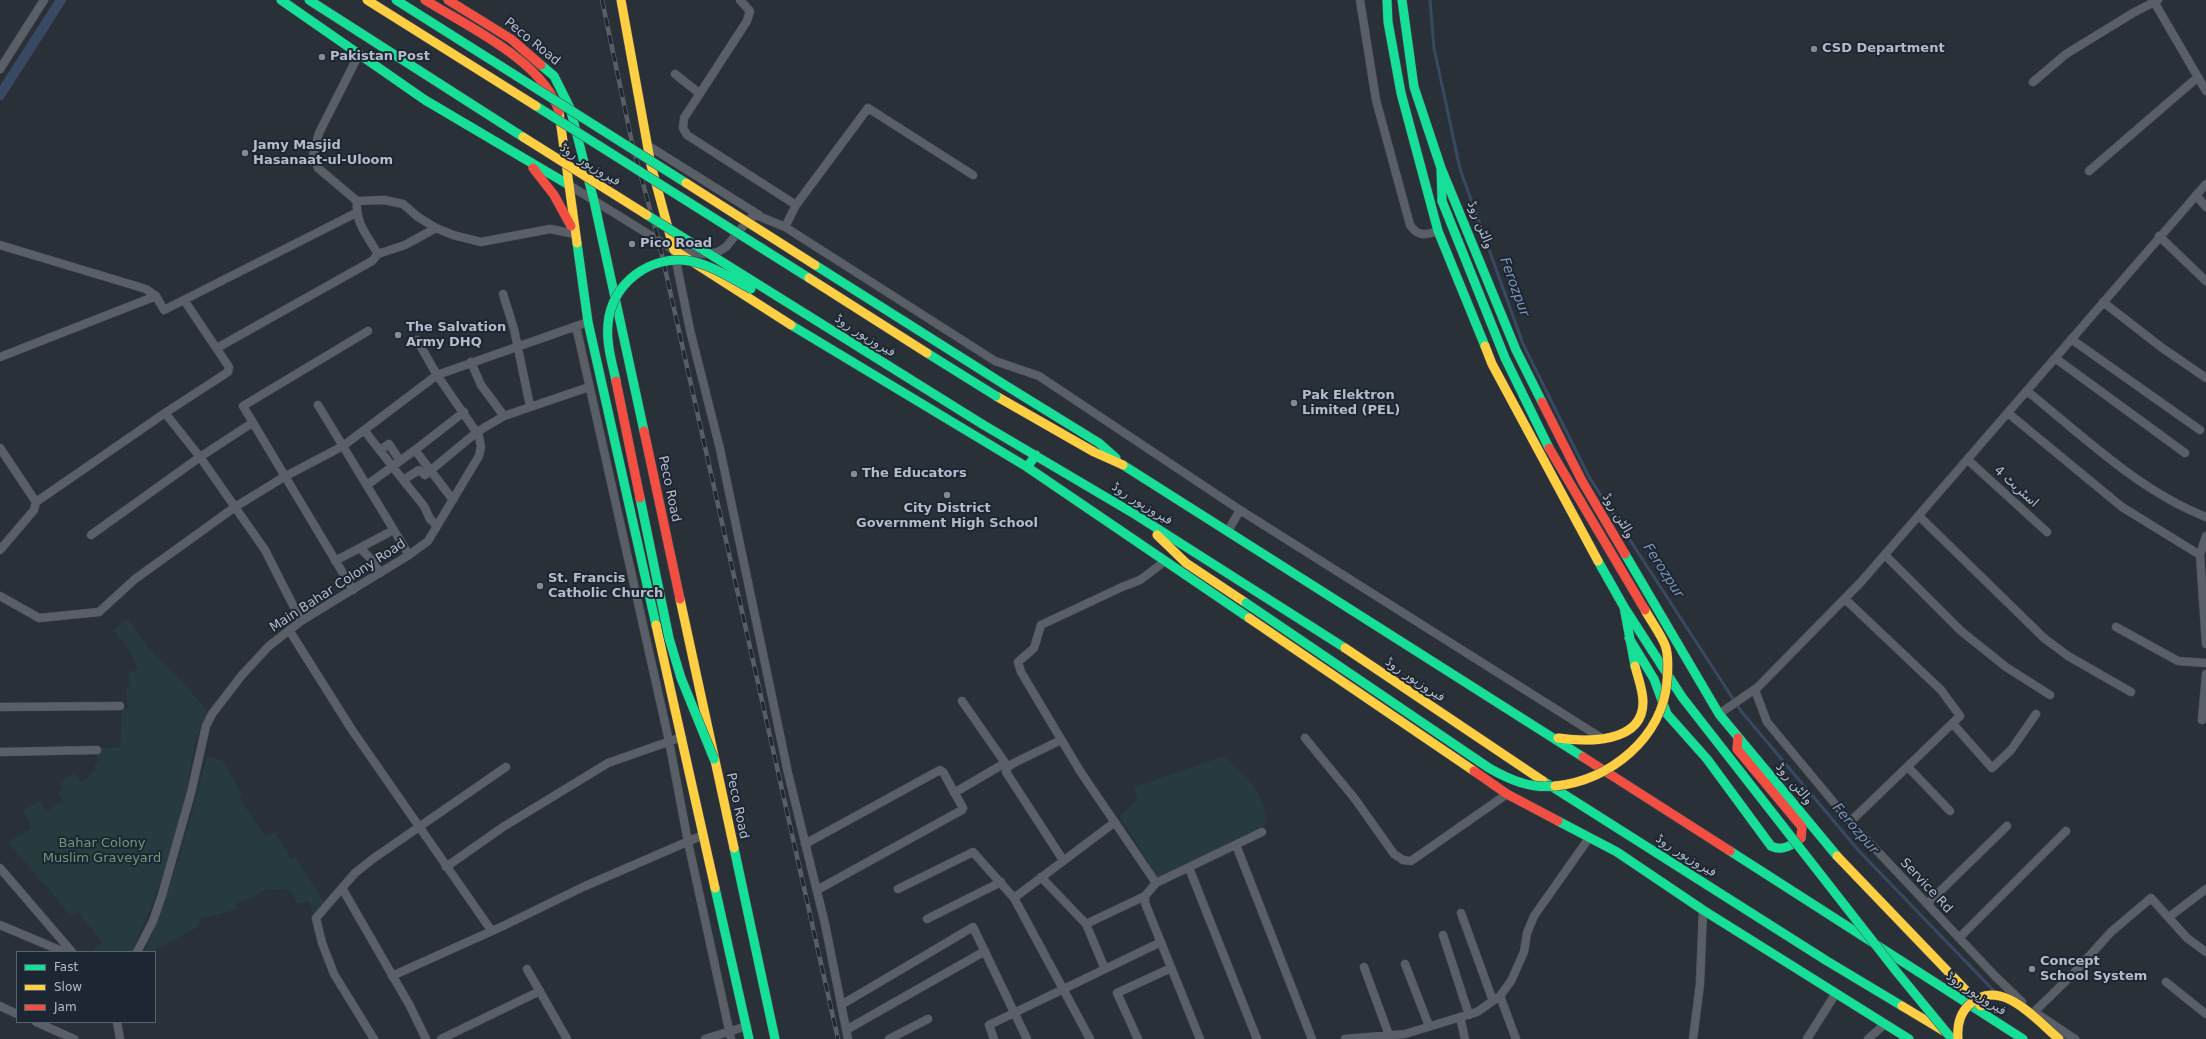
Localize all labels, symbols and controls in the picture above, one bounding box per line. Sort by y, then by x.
street label: Peco Road [501,15,563,69]
place label: CSD Department [1822,41,1945,57]
marker: CSD Department [1809,44,1819,54]
place label: Pakistan Post [330,49,430,65]
marker: Pakistan Post [317,52,327,62]
place label: Jamy Masjid Hasanaat-ul-Uloom [253,138,393,169]
street label: فیروزپور روڈ [557,140,623,190]
marker: Jamy Masjid Hasanaat-ul-Uloom [240,148,250,158]
street label: والٹن روڈ [1463,199,1497,251]
place label: Pico Road [640,236,712,252]
marker: Pico Road [627,239,637,249]
water label: Ferozpur [1496,255,1532,319]
street label: فیروزپور روڈ [832,311,898,361]
place label: The Salvation Army DHQ [406,320,506,351]
marker: The Salvation Army DHQ [393,330,403,340]
place label: Pak Elektron Limited (PEL) [1302,388,1400,419]
marker: Pak Elektron Limited (PEL) [1289,398,1299,408]
street label: Peco Road [654,454,684,524]
street label: اسٹریٹ 4 [1991,463,2041,511]
place label: The Educators [862,466,967,482]
marker: The Educators [849,469,859,479]
street label: فیروزپور روڈ [1109,479,1175,529]
marker: City District Government High School [942,490,952,500]
street label: والٹن روڈ [1598,490,1638,542]
place label: City District Government High School [856,501,1038,532]
street label: Main Bahar Colony Road [267,536,409,636]
water label: Ferozpur [1639,540,1687,602]
place label: St. Francis Catholic Church [548,571,663,602]
marker: St. Francis Catholic Church [535,581,545,591]
street label: فیروزپور روڈ [1382,654,1448,706]
street label: والٹن روڈ [1772,760,1816,808]
street label: Peco Road [722,771,752,841]
water label: Ferozpur [1828,800,1882,858]
street label: فیروزپور روڈ [1653,831,1719,881]
park label: Bahar Colony Muslim Graveyard [43,836,161,867]
street label: Service Rd [1897,855,1955,917]
legend [16,951,156,1023]
place label: Concept School System [2040,954,2147,985]
text: Fast [54,960,78,974]
marker: Concept School System [2027,964,2037,974]
street label: فیروزپور روڈ [1943,969,2009,1019]
text: Slow [54,980,82,994]
text: Jam [54,1000,77,1014]

